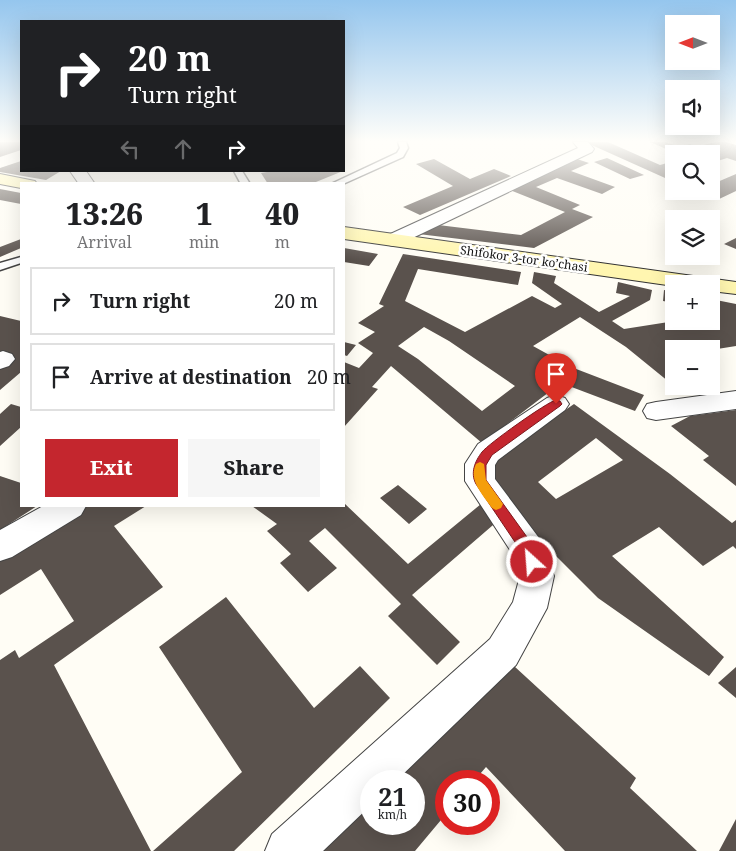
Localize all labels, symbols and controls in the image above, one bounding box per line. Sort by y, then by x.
north arrow [665,15,720,70]
map controls [665,15,720,395]
text: 20 m [128,34,211,81]
icon: right [45,40,110,105]
text: Turn right [128,79,237,109]
button: sound [665,80,720,135]
icon: left [116,135,144,163]
icon: ahead [169,135,197,163]
icon: right [222,135,250,163]
button: search [665,145,720,200]
text: 13:26 [66,193,143,234]
text: 1 [196,193,213,234]
text: 40 [265,193,299,234]
button: layers [665,210,720,265]
text: Arrival [77,231,132,253]
text: min [189,231,219,253]
text: m [275,231,290,253]
street label: Shifokor 3-tor koʼchasi [459,241,589,276]
button: + [665,275,720,330]
icon: right [47,287,75,315]
text: Turn right [90,288,190,314]
text: 20 m [274,288,318,314]
button: − [665,340,720,395]
pin [535,353,577,404]
icon: arrive [542,360,570,388]
icon: arrive [47,363,75,391]
text: Arrive at destination [90,364,292,390]
text: 20 m [307,364,351,390]
button: Exit [45,439,178,497]
button: Share [188,439,320,497]
position arrow [505,535,557,587]
speed limit sign: 30 [435,770,500,835]
text: 21 [378,779,407,813]
text: km/h [378,806,407,823]

